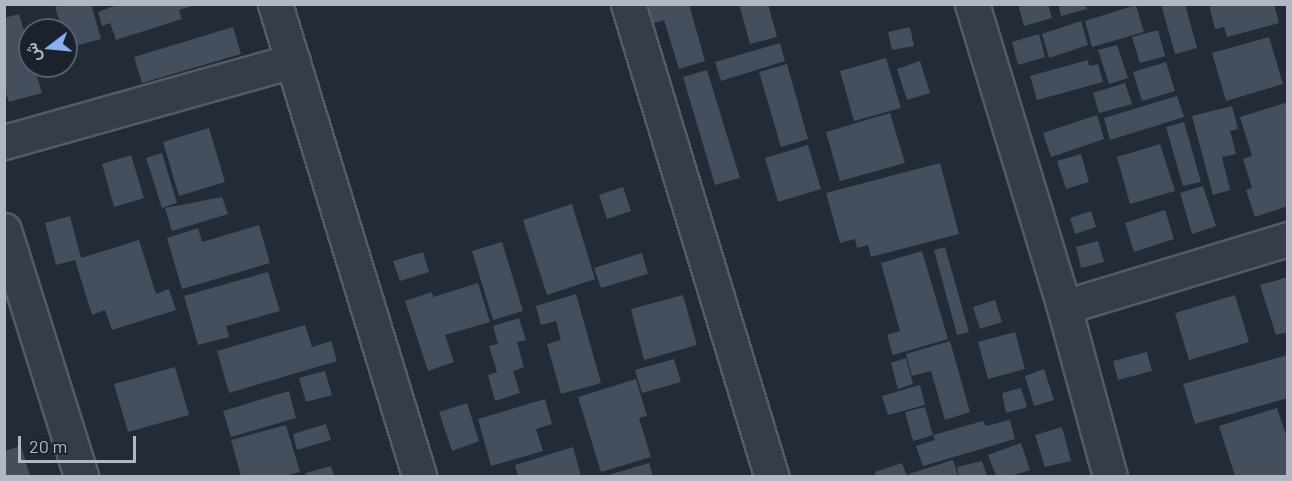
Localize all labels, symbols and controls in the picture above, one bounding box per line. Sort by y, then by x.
north arrow [18,18,78,78]
text: ش [20,41,44,64]
scale bar [21,424,140,462]
text: 20 m [29,435,67,457]

